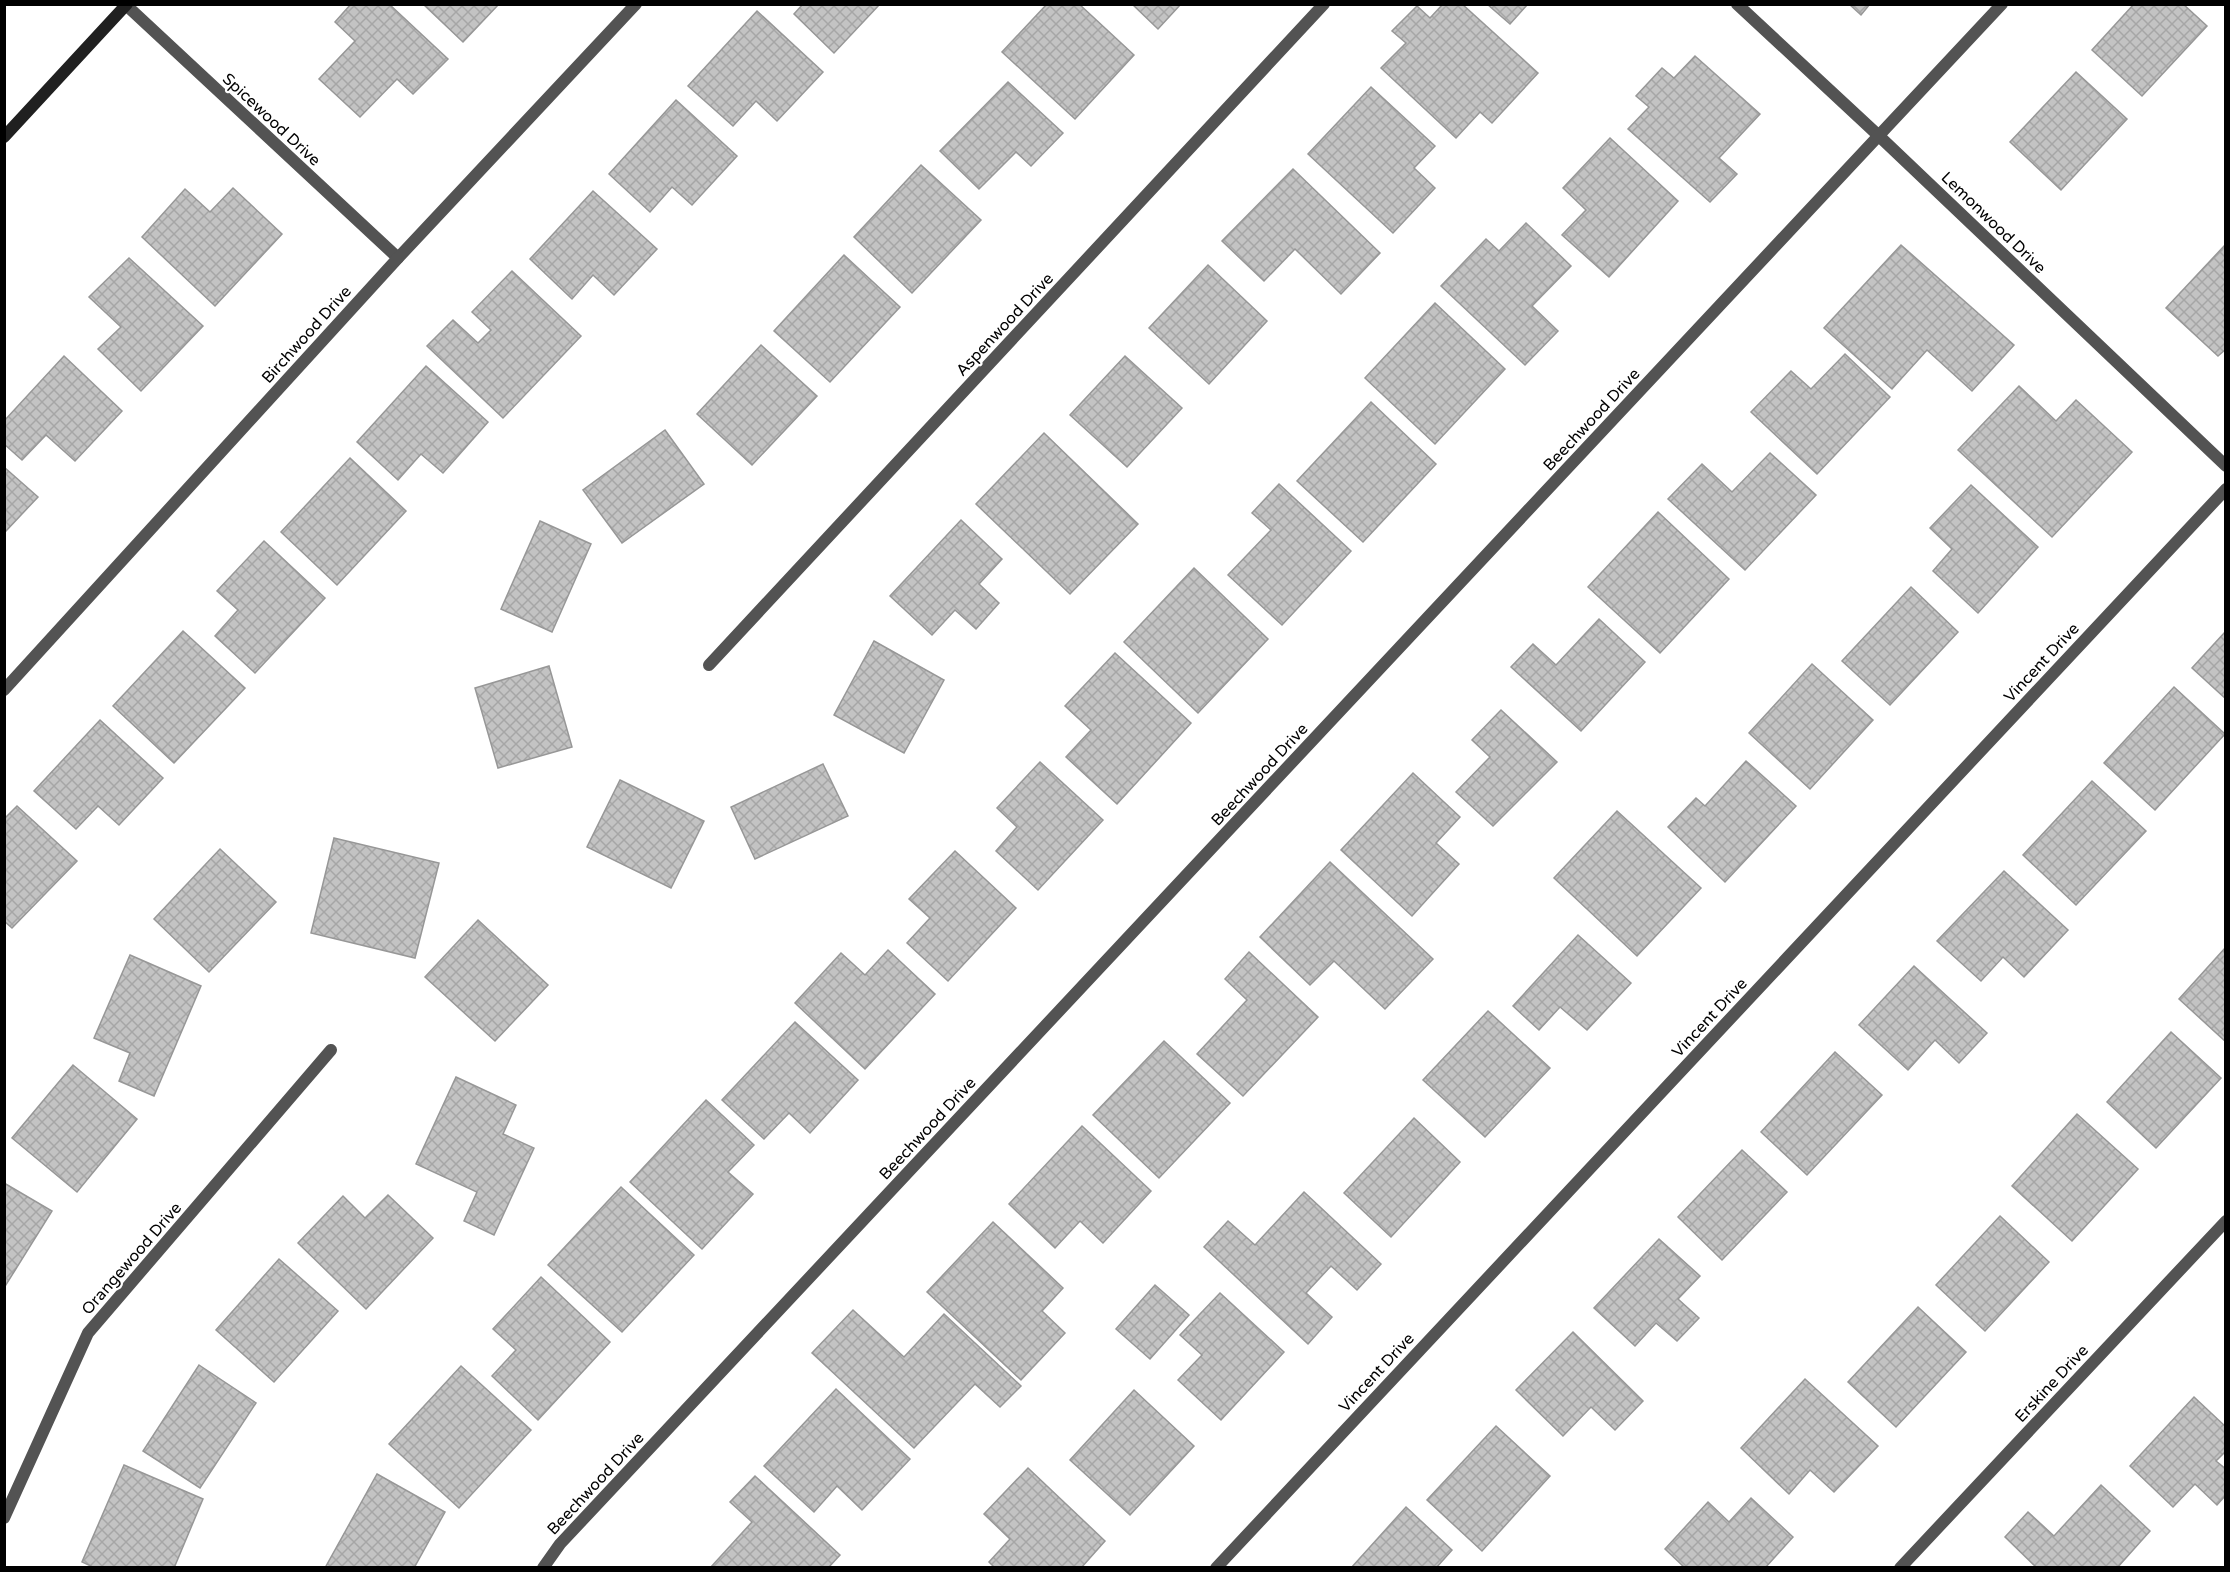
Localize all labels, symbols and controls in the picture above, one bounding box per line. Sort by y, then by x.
street label: Spicewood Drive [218,69,325,170]
street label: Lemonwood Drive [1937,168,2050,278]
street label: Aspenwood Drive [952,269,1058,381]
street label: Birchwood Drive [258,282,356,388]
street label: Beechwood Drive [1539,364,1644,475]
street label: Vincent Drive [2000,619,2084,707]
street label: Beechwood Drive [1207,719,1312,830]
street label: Vincent Drive [1668,974,1752,1062]
street label: Beechwood Drive [875,1073,980,1184]
street label: Orangewood Drive [77,1198,186,1319]
street label: Vincent Drive [1335,1329,1419,1417]
street label: Erskine Drive [2011,1341,2093,1427]
street label: Beechwood Drive [543,1428,648,1539]

